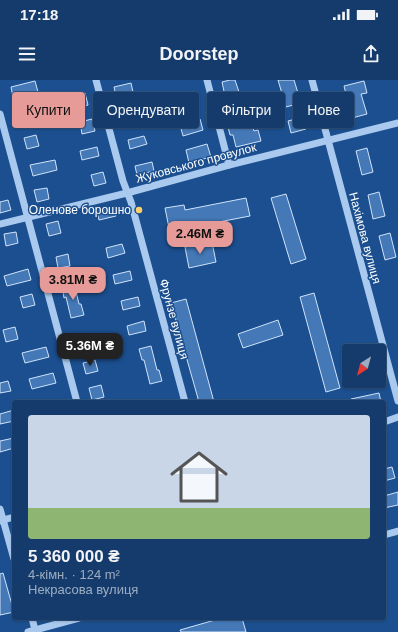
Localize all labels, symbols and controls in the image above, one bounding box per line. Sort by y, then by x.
text: 17:18 [20,6,58,23]
icon: menu [16,43,38,65]
icon: share [360,43,382,65]
text: Doorstep [159,44,239,64]
chip: Купити [12,92,85,128]
chip: Орендувати [93,92,199,128]
chip: Фільтри [207,92,285,128]
chip: Нове [293,92,354,128]
street label: Жуковського провулок [134,140,259,186]
street label: Нахімова вулиця [346,191,384,285]
place label: Оленове борошно [29,203,131,217]
marker: Оленове борошно [134,205,144,215]
pin: 2.46M ₴ [163,221,237,255]
text: 2.46M ₴ [176,226,224,241]
pin: 3.81M ₴ [36,267,110,301]
text: 3.81M ₴ [49,272,97,287]
street label: Фрунзе вулиця [157,277,191,361]
pin: 5.36M ₴ [53,333,127,367]
text: 5.36M ₴ [66,338,114,353]
north arrow [342,344,386,388]
map controls [342,344,386,388]
icon: home [163,441,235,513]
text: 5 360 000 ₴ [28,547,120,566]
text: 4-кімн. · 124 m² [28,567,120,582]
text: Некрасова вулиця [28,582,138,597]

